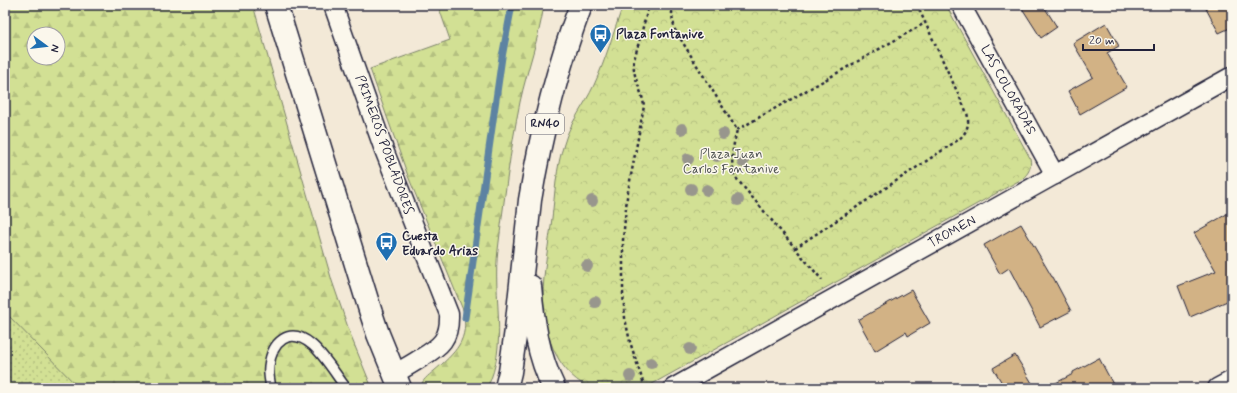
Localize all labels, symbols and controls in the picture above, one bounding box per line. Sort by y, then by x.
bus stop icon: Plaza Fontanive [587,21,613,54]
north arrow [26,26,66,66]
place label: Plaza Fontanive [616,26,704,43]
scale bar [1083,26,1154,52]
text: 20 m [1089,33,1115,49]
street label: LAS COLORADAS [976,42,1040,138]
text: N [47,43,62,54]
street label: PRIMEROS POBLADORES [351,73,417,217]
road number: RN40 [526,114,564,134]
park label: Plaza Juan Carlos Fontanive [683,146,779,178]
street label: TROMEN [925,212,979,252]
place label: Cuesta Eduardo Arias [402,228,478,260]
bus stop icon: Cuesta Eduardo Arias [374,230,400,263]

